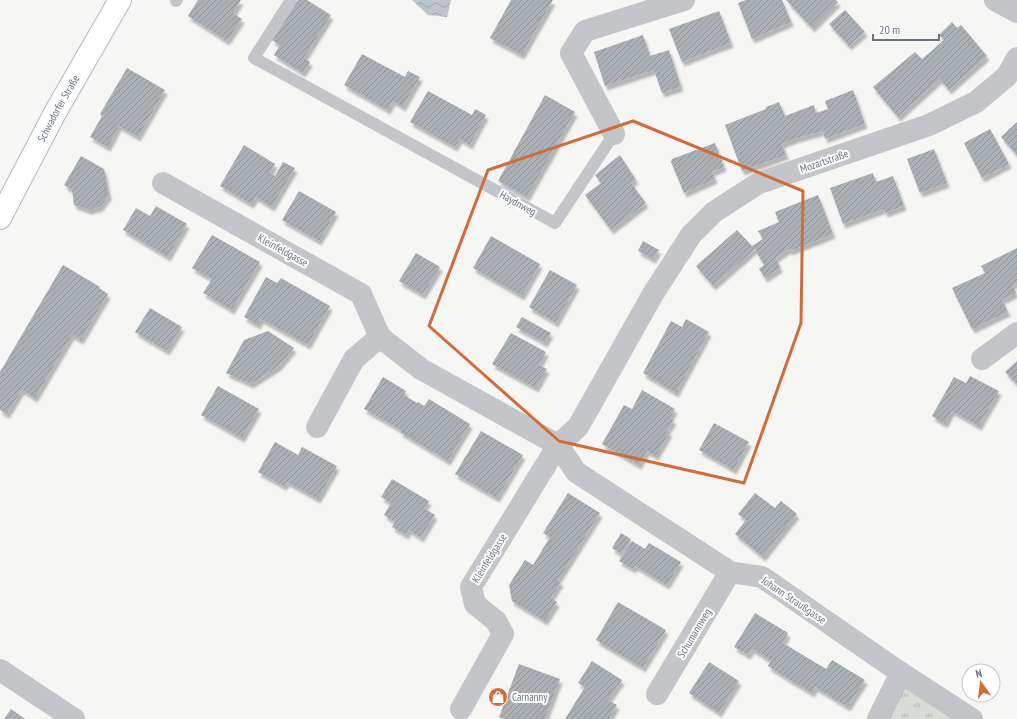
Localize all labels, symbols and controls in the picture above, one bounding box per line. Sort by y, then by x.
scale bar [873,16,939,42]
text: 20 m [879,22,900,37]
street label: Schwadorfer Straße [34,72,83,144]
street label: Mozartstraße [798,146,851,176]
street label: Haydnweg [497,187,539,219]
street label: Kleinfeldgasse [255,230,311,270]
street label: Kleinfeldgasse [468,530,510,585]
street label: Johann Straußgasse [758,573,829,627]
street label: Schumannweg [674,606,714,660]
north arrow [961,663,1001,703]
text: N [974,666,983,681]
shop icon: Carnanny [487,686,509,708]
place label: Carnanny [512,690,548,704]

